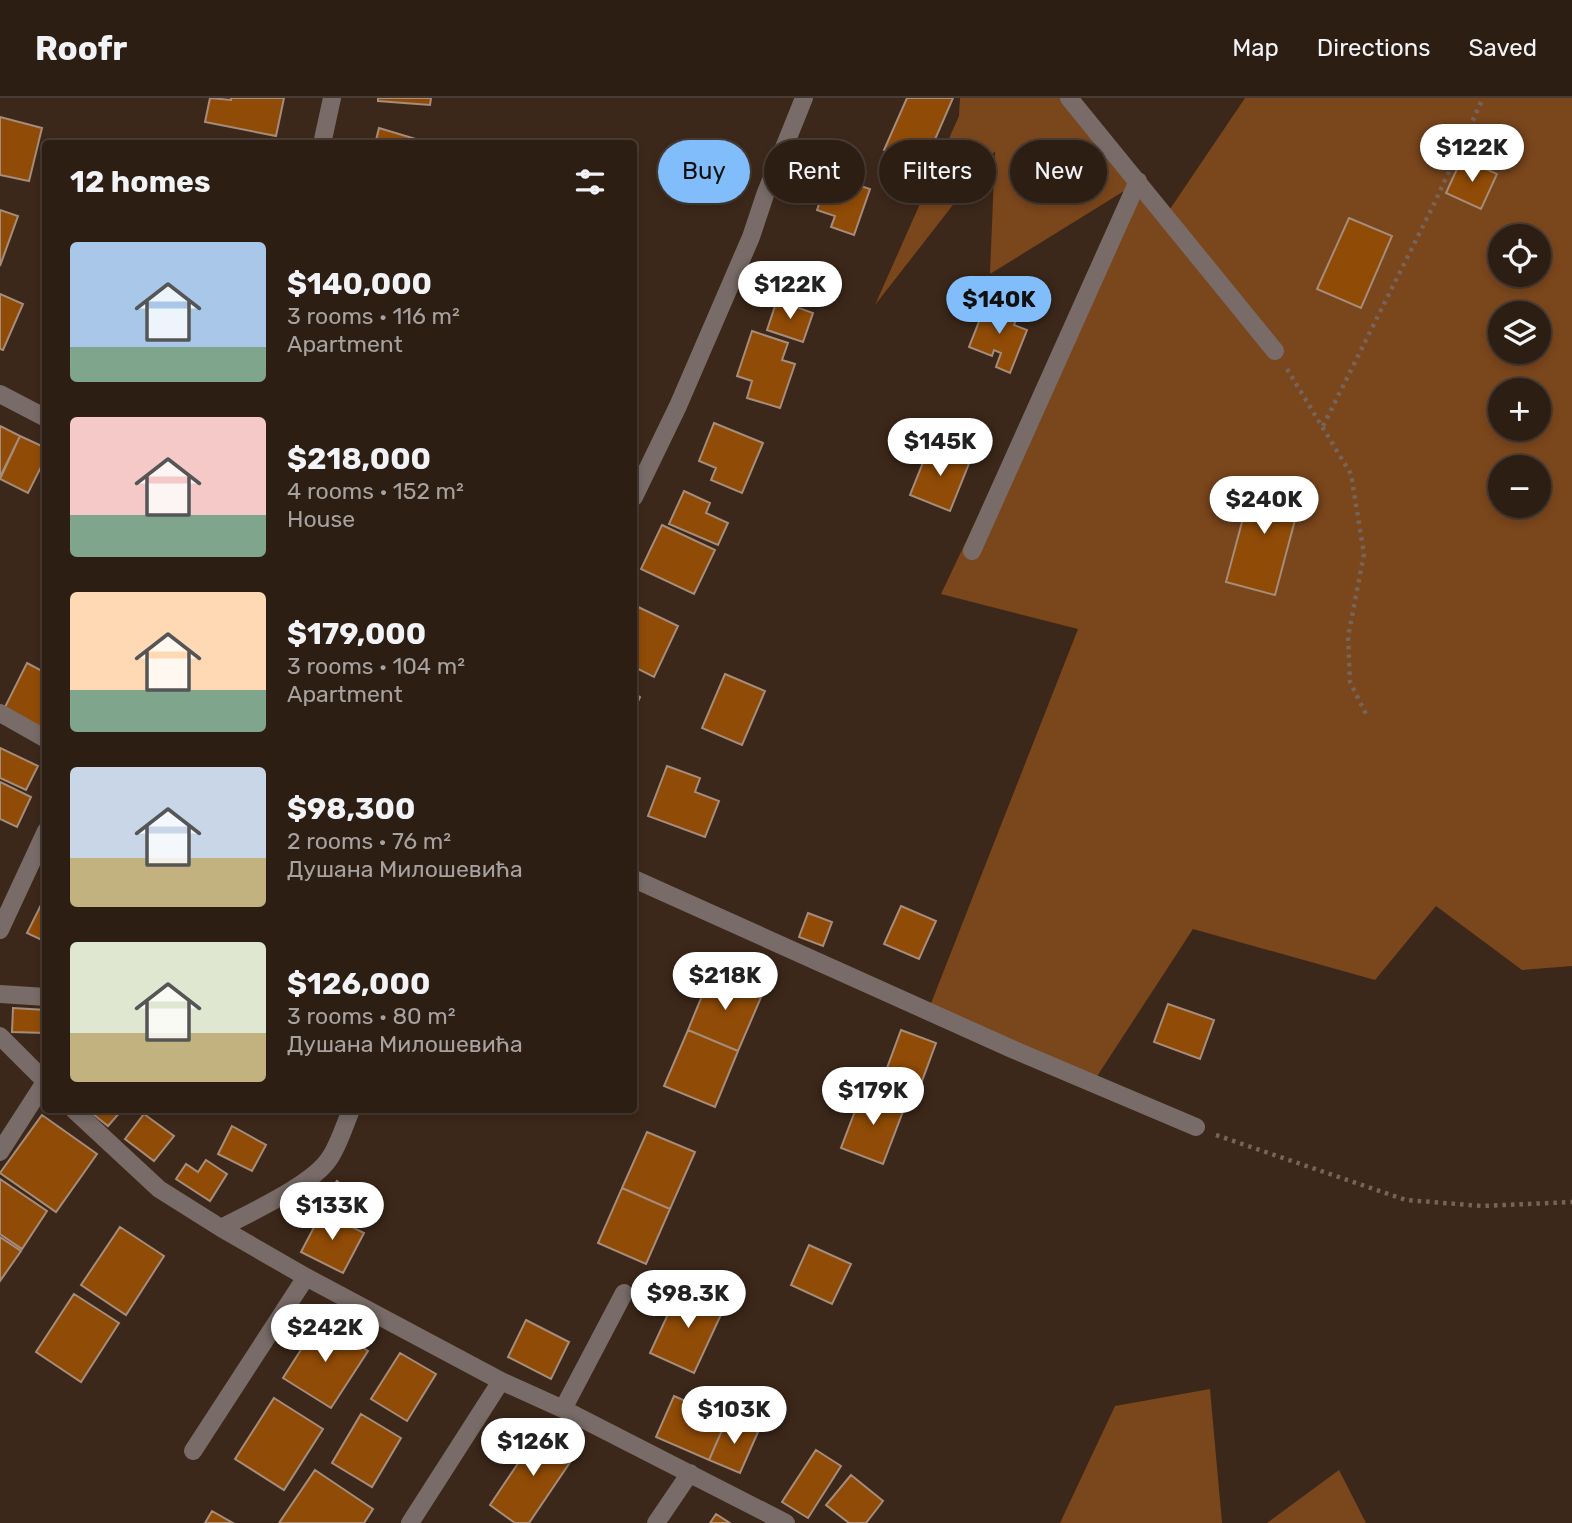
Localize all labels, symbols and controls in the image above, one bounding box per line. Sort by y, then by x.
text: Roofr [35,29,127,68]
text: Map [1232,34,1279,62]
text: Directions [1317,34,1430,62]
text: Saved [1468,34,1537,62]
pin: $122K [1423,125,1521,184]
text: $122K [1436,133,1508,161]
chip: Buy [658,140,750,203]
chip: Rent [764,140,865,203]
chip: Filters [879,140,996,203]
chip: New [1010,140,1107,203]
icon: filters [571,163,609,201]
text: 12 homes [70,164,211,200]
map controls [1488,224,1551,518]
button: locate [1488,224,1551,287]
pin: $122K [741,262,839,321]
text: $140,000 [287,266,432,302]
icon: home [126,270,210,354]
text: $122K [754,270,826,298]
pin: $140K [950,276,1048,336]
text: $140K [962,285,1036,313]
button: layers [1488,301,1551,364]
text: 3 rooms · 116 m² [287,302,460,330]
text: Apartment [287,330,403,358]
button: + [1488,378,1551,441]
pin: $145K [891,418,989,478]
text: $145K [904,427,976,455]
text: $218,000 [287,441,431,477]
icon: home [126,445,210,529]
button: − [1488,455,1551,518]
pin: $240K [1215,476,1313,536]
text: 4 rooms · 152 m² [287,477,464,505]
text: $240K [1226,485,1302,513]
text: House [287,505,355,533]
text: $179,000 [287,616,426,652]
icon: home [126,620,210,704]
text: 3 rooms · 104 m² [287,652,465,680]
text: Apartment [287,680,403,708]
text: $98,300 [287,791,415,827]
icon: home [126,795,210,879]
text: 2 rooms · 76 m² [287,827,451,855]
text: Душана Милошевића [287,855,523,883]
pin: $218K [676,953,774,1012]
text: $218K [689,961,761,989]
text: $126,000 [287,966,430,1002]
icon: home [126,970,210,1054]
text: 3 rooms · 80 m² [287,1002,456,1030]
text: Душана Милошевића [287,1030,523,1058]
pin: $179K [824,1068,922,1127]
text: $179K [838,1076,908,1104]
pin: $133K [283,1182,381,1242]
text: $133K [296,1191,368,1219]
pin: $98.3K [631,1270,745,1330]
text: $98.3K [647,1279,729,1307]
pin: $242K [276,1304,374,1364]
text: $242K [287,1313,363,1341]
pin: $103K [685,1386,783,1446]
text: $103K [698,1395,770,1423]
pin: $126K [484,1418,582,1478]
text: $126K [497,1427,569,1455]

